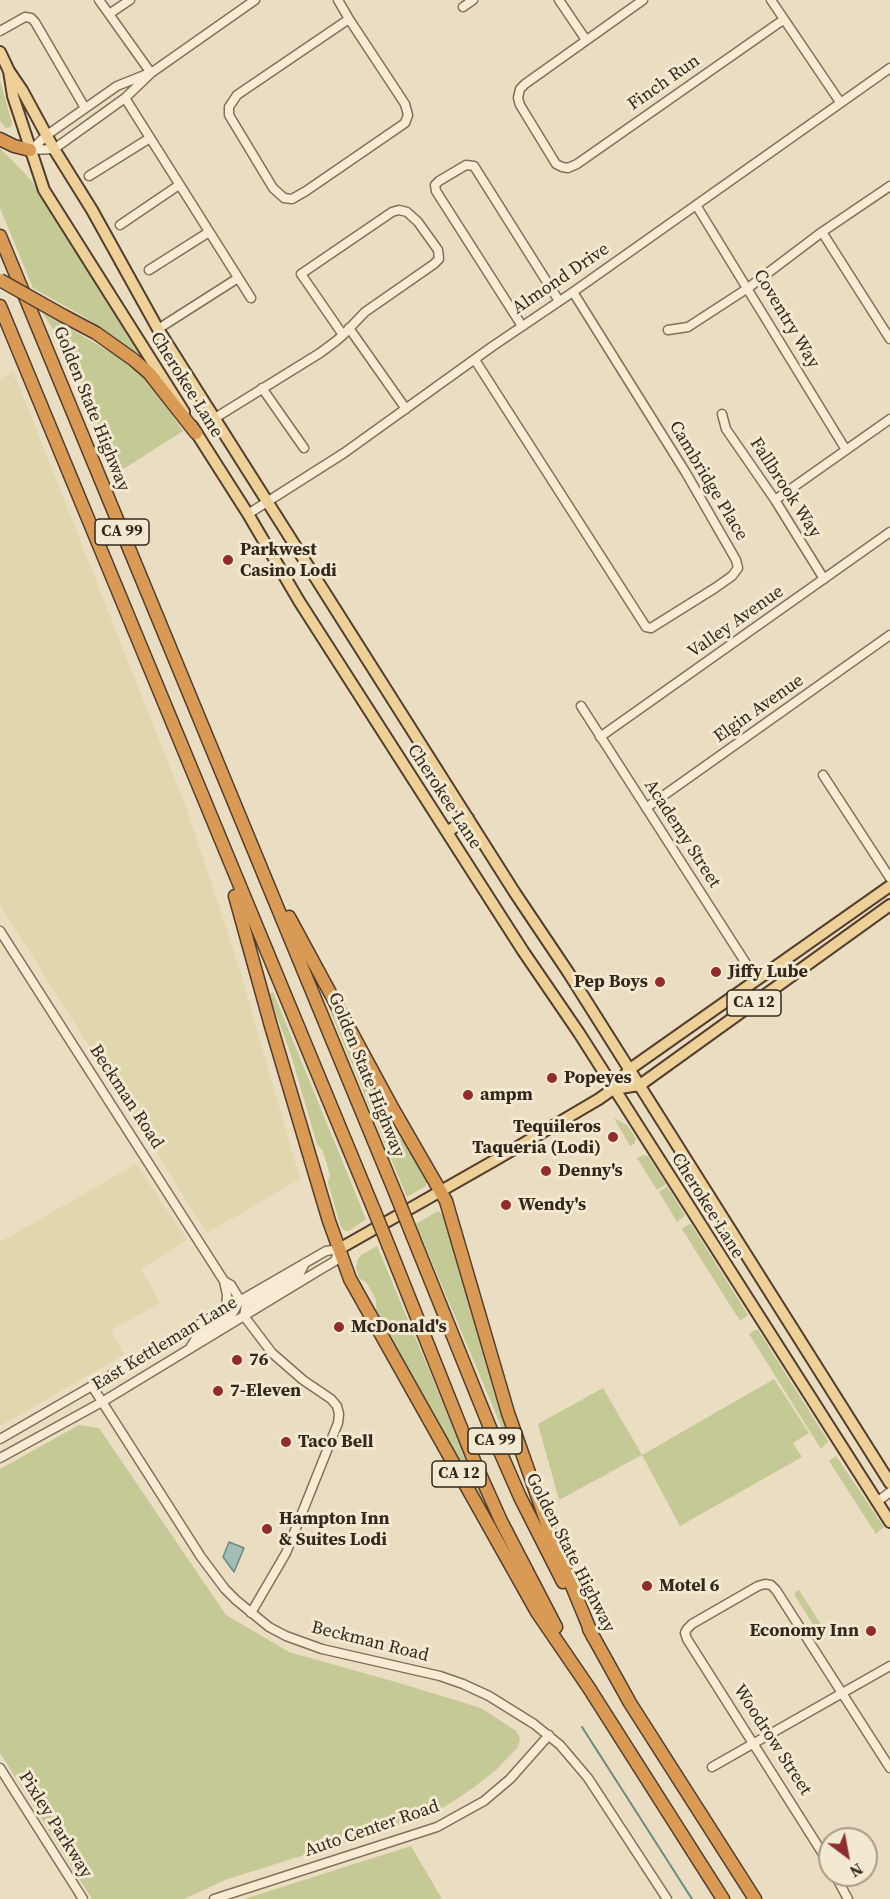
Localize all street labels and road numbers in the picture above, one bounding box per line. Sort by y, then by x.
street label: Finch Run [624,50,704,116]
street label: Almond Drive [508,239,614,319]
street label: Coventry Way [748,266,824,372]
street label: Golden State Highway [48,323,134,495]
street label: Cherokee Lane [145,328,227,442]
street label: Cambridge Place [664,417,752,545]
street label: Fallbrook Way [745,434,825,542]
road number: CA 99 [95,519,149,545]
street label: Valley Avenue [684,581,788,663]
street label: Elgin Avenue [710,670,808,748]
street label: Cherokee Lane [402,741,486,853]
street label: Academy Street [639,776,725,892]
street label: Golden State Highway [323,989,409,1161]
road number: CA 12 [727,990,781,1016]
street label: Beckman Road [84,1041,168,1153]
street label: Cherokee Lane [666,1149,748,1263]
street label: East Kettleman Lane [89,1292,241,1396]
road number: CA 99 [468,1428,522,1454]
road number: CA 12 [432,1461,486,1487]
street label: Golden State Highway [520,1470,620,1636]
street label: Beckman Road [309,1617,431,1667]
street label: Woodrow Street [728,1681,816,1799]
street label: Pixley Parkway [14,1768,96,1882]
street label: Auto Center Road [302,1796,442,1862]

